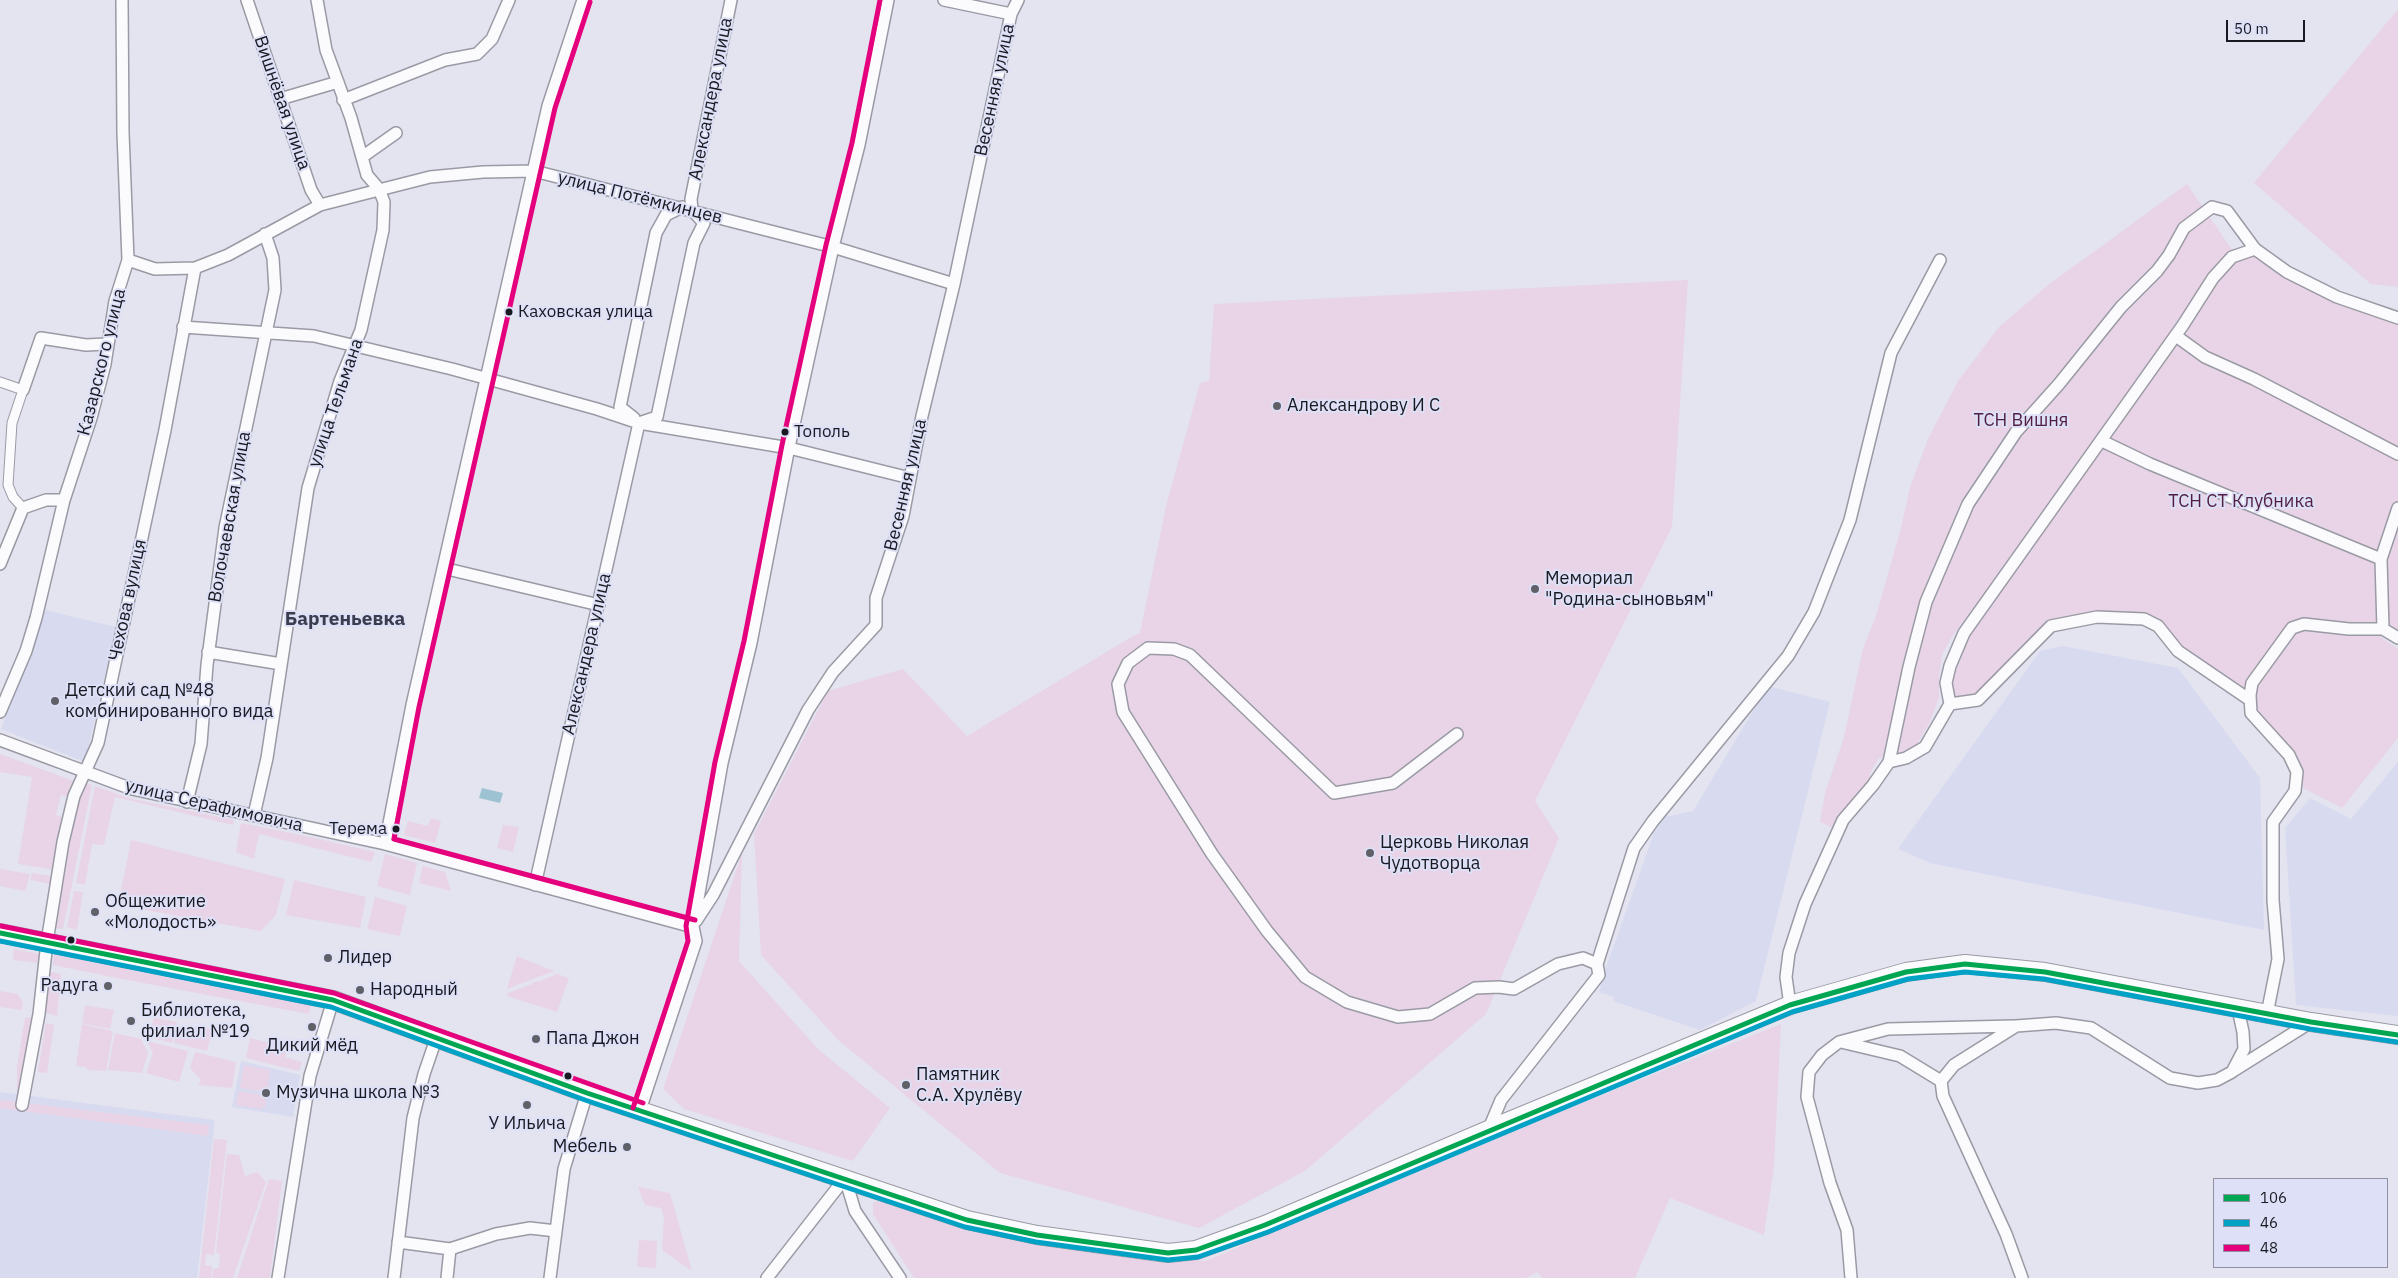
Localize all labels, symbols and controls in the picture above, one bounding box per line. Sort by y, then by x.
scale bar [2228,10,2307,42]
street label: Александера улица [685,16,737,182]
text: 50 m [2234,19,2269,38]
street label: Весенняя улица [970,22,1020,158]
street label: Вишнёвая улица [249,33,315,173]
street label: улица Потёмкинцев [555,167,725,229]
street label: Казарского улица [73,286,131,438]
place label: Каховская улица [518,302,653,322]
marker: Каховская улица [504,307,514,317]
street label: улица Тельмана [304,336,368,470]
place label: Александрову И С [1287,395,1440,417]
marker: Александрову И С [1271,400,1283,412]
park label: ТСН Вишня [1973,410,2069,432]
street label: Весенняя улица [880,417,932,553]
place label: Тополь [794,422,850,442]
marker: Тополь [780,427,790,437]
street label: Волочаевская улица [204,430,256,604]
park label: ТСН СТ Клубника [2168,491,2314,513]
street label: Чехова вулиця [105,537,151,663]
place label: Мемориал "Родина-сыновьям" [1545,568,1714,610]
street label: Александера улица [558,571,616,737]
marker: Мемориал "Родина-сыновьям" [1529,583,1541,595]
district label: Бартеньевка [285,609,405,631]
place label: Детский сад №48 комбинированного вида [65,680,273,722]
marker: Детский сад №48 комбинированного вида [49,695,61,707]
street label: улица Серафимовича [123,775,305,837]
place label: Терема [329,819,387,839]
marker: Терема [391,824,401,834]
place label: Церковь Николая Чудотворца [1380,832,1529,874]
marker: Церковь Николая Чудотворца [1364,847,1376,859]
place label: Общежитие «Молодость» [105,891,216,934]
marker: Общежитие «Молодость» [89,906,101,918]
unlabelled marker [66,935,76,945]
place label: Лидер [338,947,392,969]
marker: Лидер [322,952,334,964]
place label: Радуга [40,975,98,997]
place label: Народный [370,979,458,1001]
marker: Радуга [102,980,114,992]
marker: Народный [354,984,366,996]
place label: Библиотека, филиал №19 [141,1000,250,1042]
marker: Библиотека, филиал №19 [125,1015,137,1027]
marker: Дикий мёд [306,1021,318,1033]
place label: Папа Джон [546,1028,640,1050]
marker: Папа Джон [530,1033,542,1045]
place label: Дикий мёд [266,1035,358,1057]
place label: Памятник С.А. Хрулёву [916,1064,1022,1106]
unlabelled marker [563,1071,573,1081]
marker: Памятник С.А. Хрулёву [900,1079,912,1091]
place label: Музична школа №3 [276,1082,441,1104]
marker: Музична школа №3 [260,1087,272,1099]
marker: У Ильича [521,1099,533,1111]
place label: У Ильича [488,1113,566,1135]
place label: Мебель [553,1136,617,1158]
marker: Мебель [621,1141,633,1153]
legend [2213,1178,2388,1268]
text: 106 [2260,1188,2287,1207]
text: 46 [2260,1213,2278,1232]
text: 48 [2260,1238,2278,1257]

